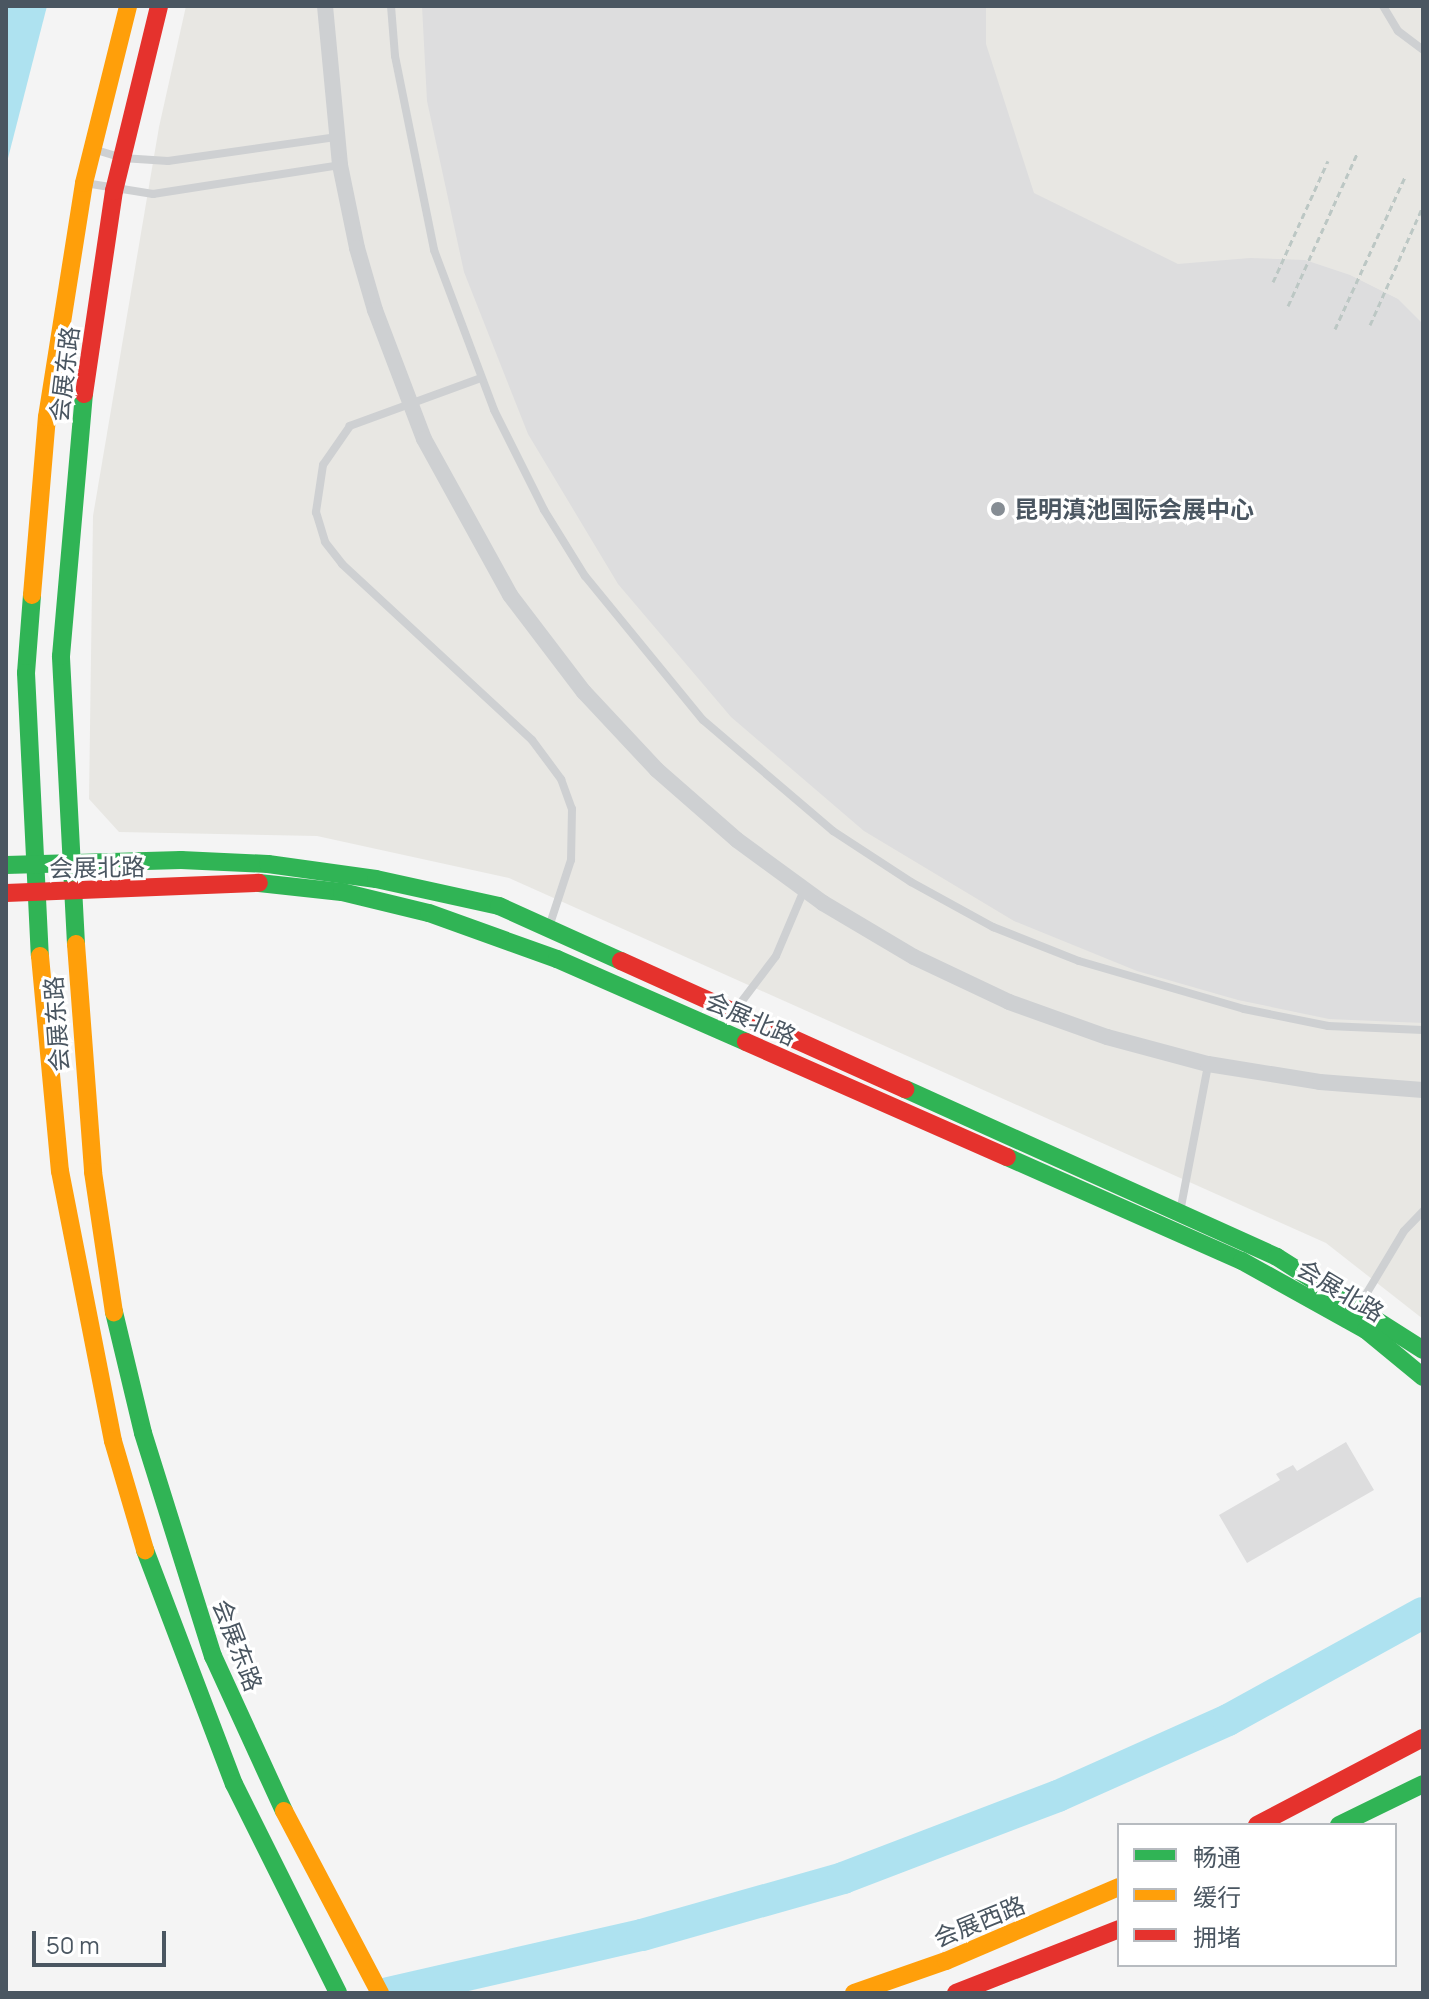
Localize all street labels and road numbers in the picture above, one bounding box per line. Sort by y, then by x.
street label: 会展东路 [44,325,84,423]
street label: 会展北路 [49,852,145,882]
street label: 会展东路 [38,975,74,1073]
street label: 会展北路 [701,985,801,1051]
street label: 会展北路 [1292,1253,1390,1327]
street label: 会展东路 [207,1595,269,1695]
street label: 会展西路 [929,1890,1029,1952]

